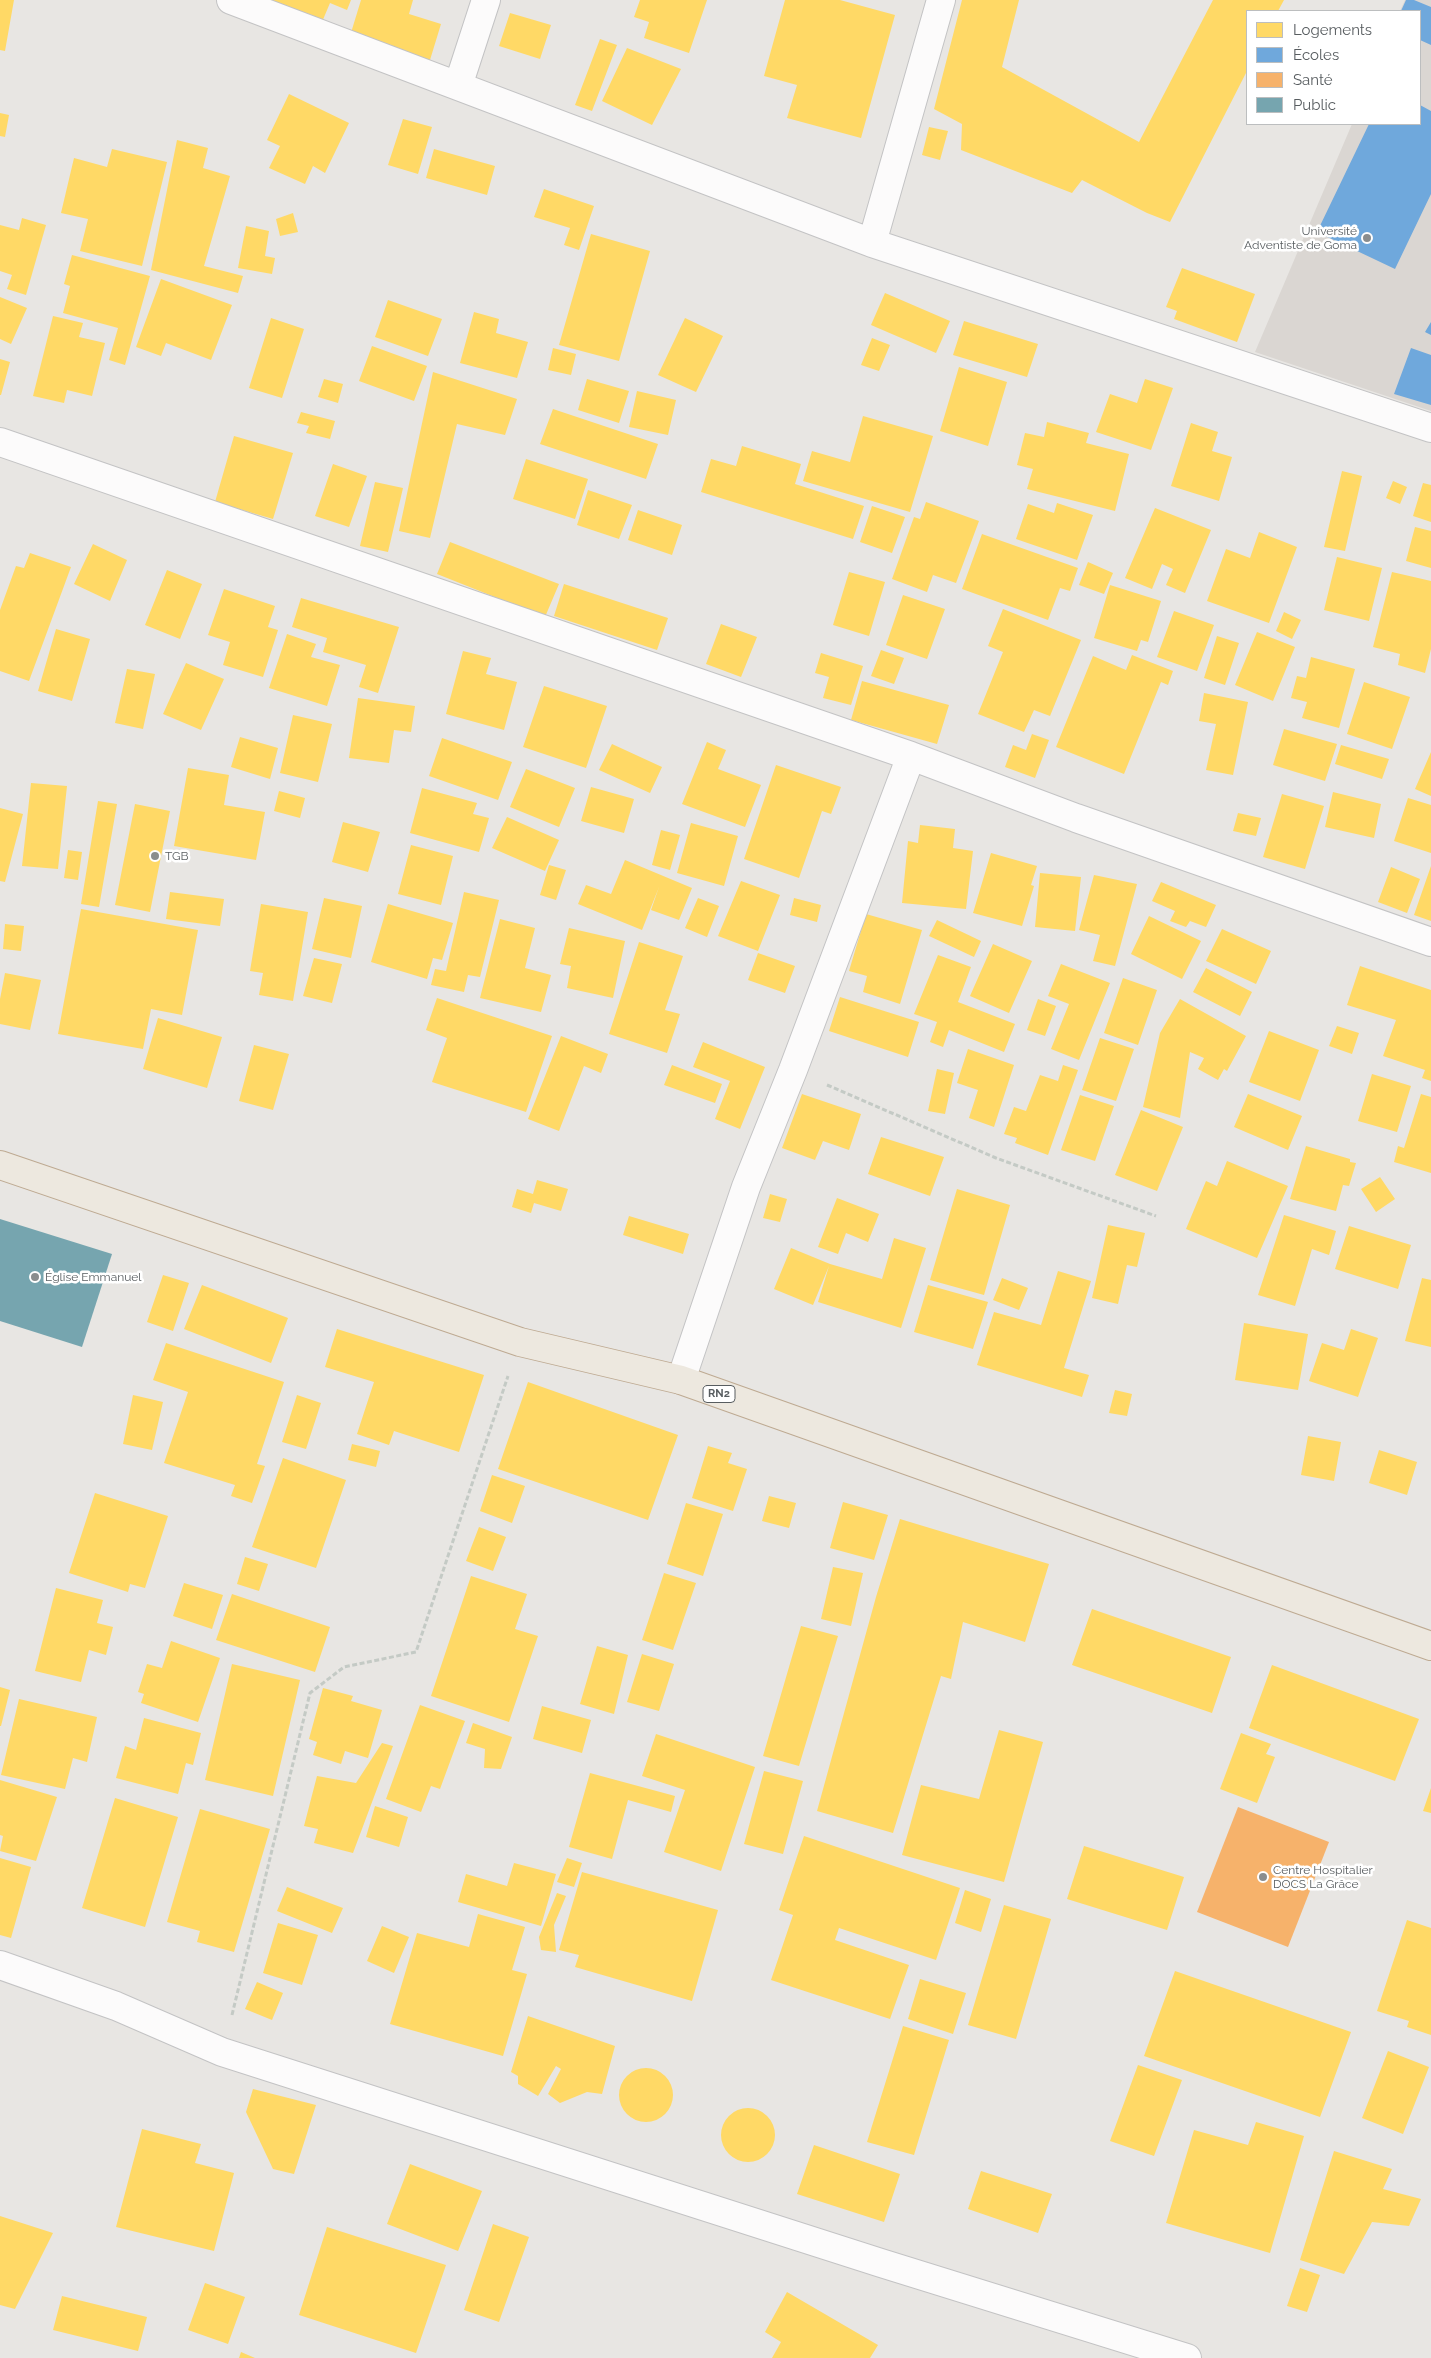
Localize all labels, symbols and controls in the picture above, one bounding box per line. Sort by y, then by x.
legend [1246,10,1421,125]
text: Logements [1293,21,1372,39]
text: Écoles [1293,46,1339,64]
text: Santé [1293,71,1333,89]
text: Public [1293,96,1336,114]
place label: Université Adventiste de Goma [1244,224,1357,252]
marker: Université Adventiste de Goma [1361,232,1373,244]
place label: TGB [165,849,189,863]
marker: TGB [149,850,161,862]
place label: Église Emmanuel [45,1270,142,1284]
marker: Église Emmanuel [29,1271,41,1283]
road number: RN2 [703,1386,735,1402]
place label: Centre Hospitalier DOCS La Grâce [1273,1863,1373,1891]
marker: Centre Hospitalier DOCS La Grâce [1257,1871,1269,1883]

